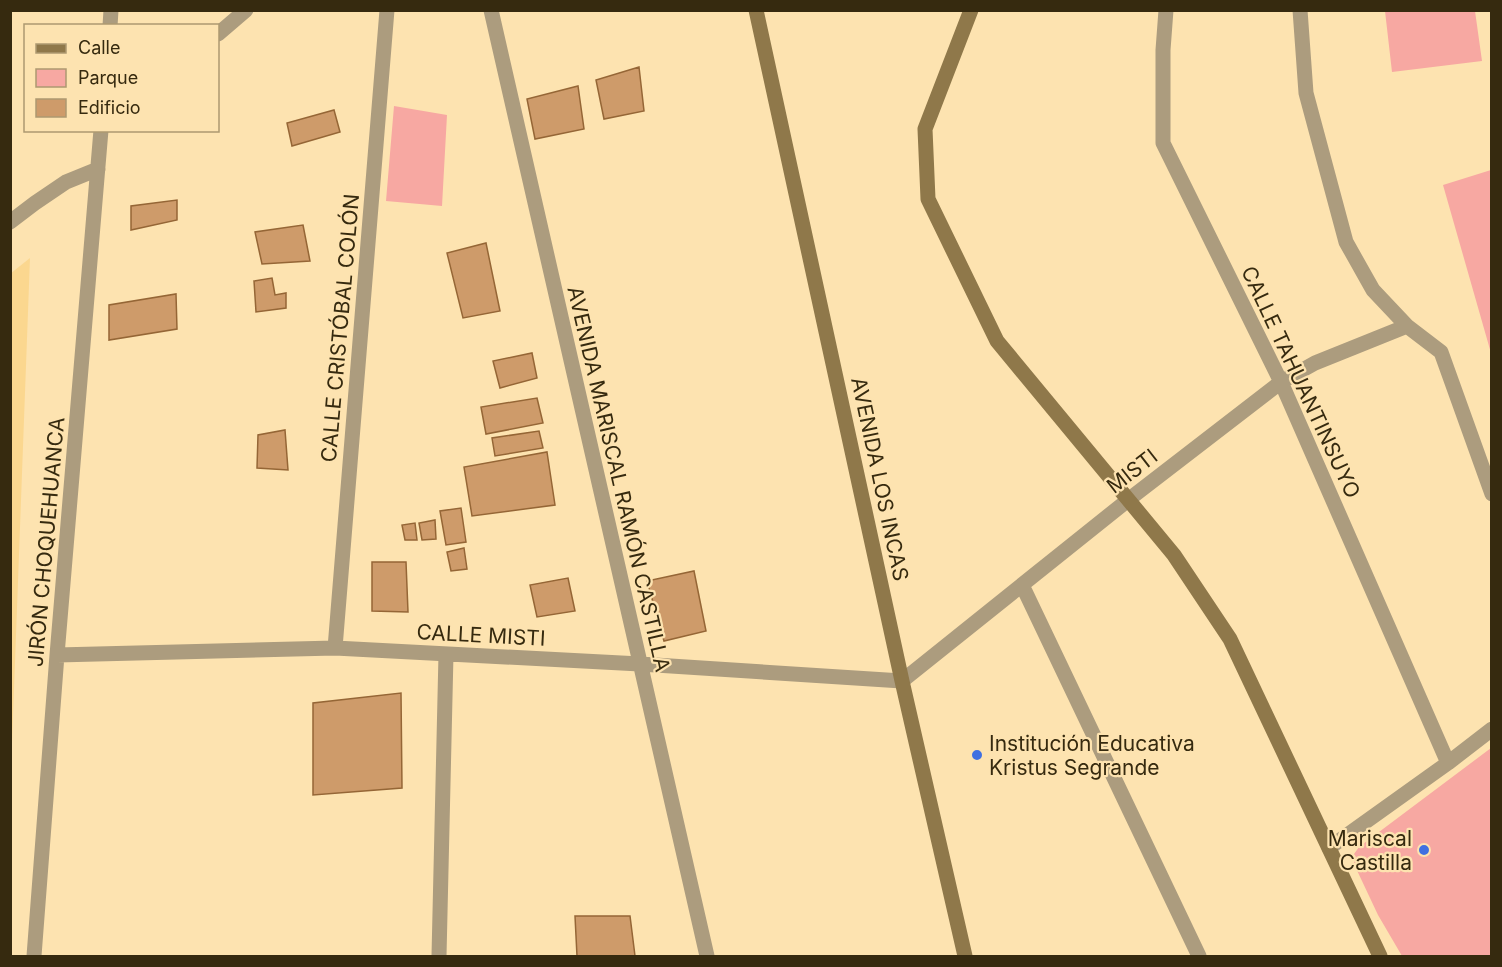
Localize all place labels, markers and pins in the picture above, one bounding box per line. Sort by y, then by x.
place label: Institución Educativa Kristus Segrande [989,731,1195,780]
marker: Institución Educativa Kristus Segrande [970,748,984,762]
place label: Mariscal Castilla [1328,826,1412,875]
marker: Mariscal Castilla [1417,843,1431,857]

